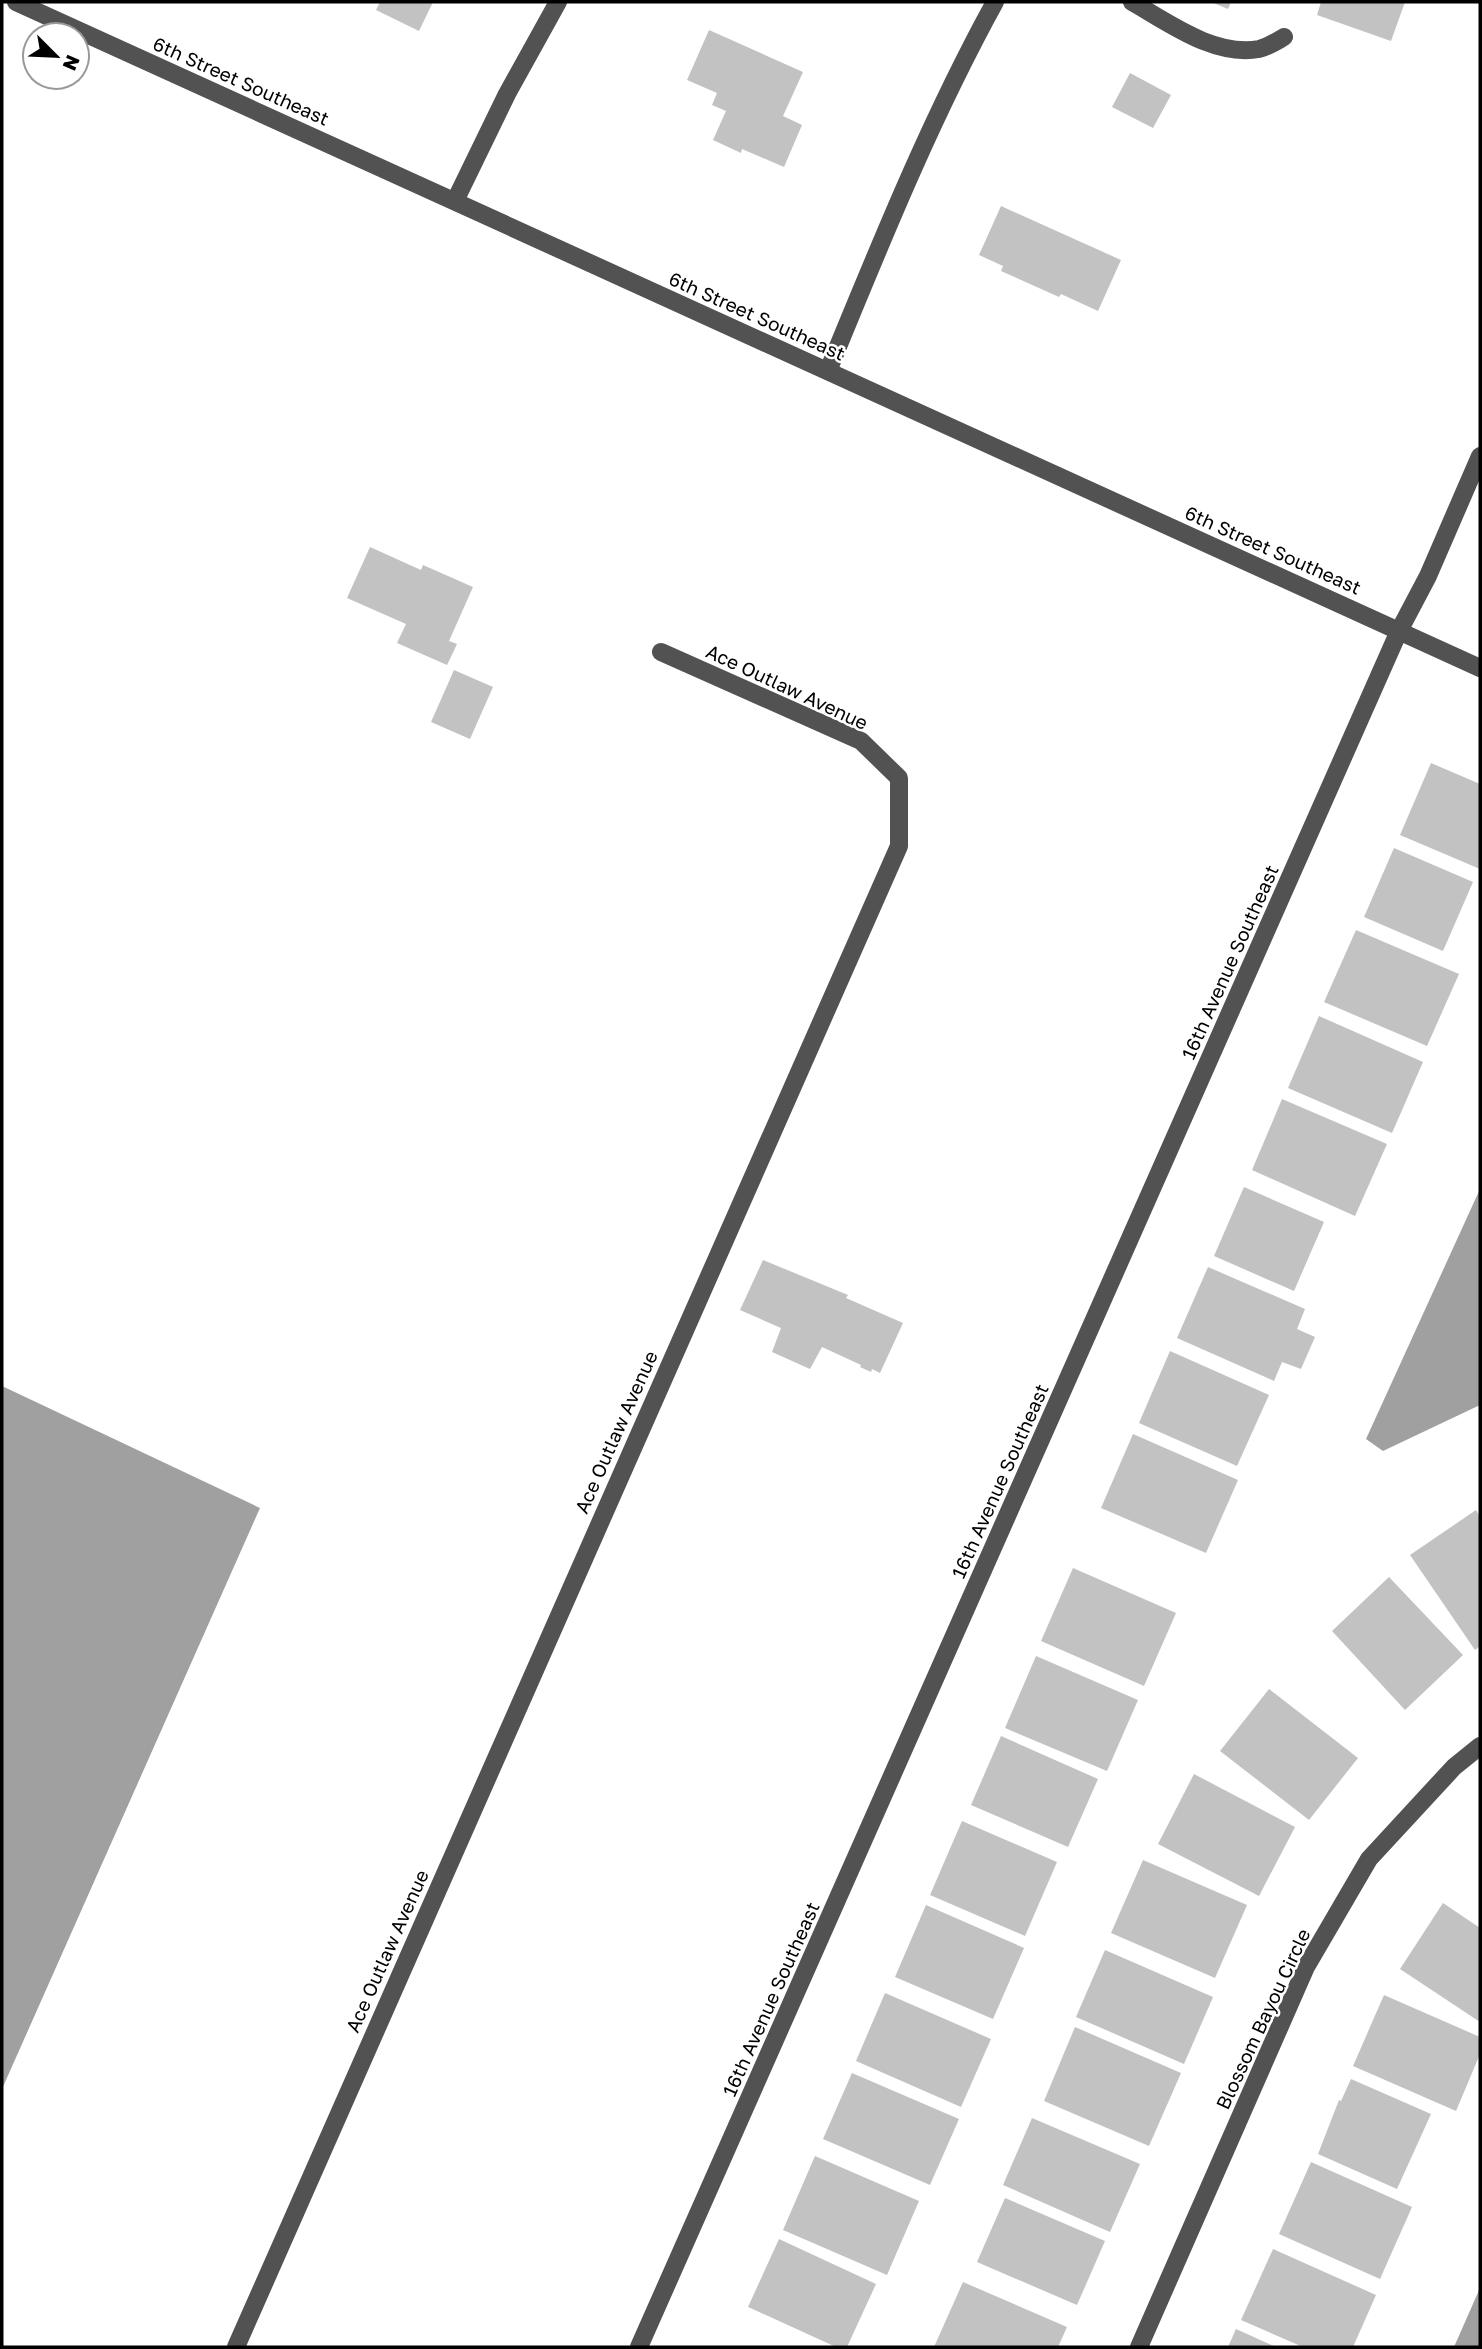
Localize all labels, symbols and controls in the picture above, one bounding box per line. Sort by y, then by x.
north arrow [21,21,91,91]
street label: 6th Street Southeast [150,31,333,130]
text: N [59,52,85,74]
street label: 6th Street Southeast [666,266,849,365]
street label: 6th Street Southeast [1182,500,1365,599]
street label: Ace Outlaw Avenue [703,639,872,734]
street label: 16th Avenue Southeast [1176,861,1283,1063]
street label: Ace Outlaw Avenue [569,1347,662,1517]
street label: 16th Avenue Southeast [946,1380,1053,1582]
street label: Ace Outlaw Avenue [340,1866,433,2036]
street label: 16th Avenue Southeast [717,1898,824,2100]
street label: Blossom Bayou Circle [1211,1925,1315,2113]

